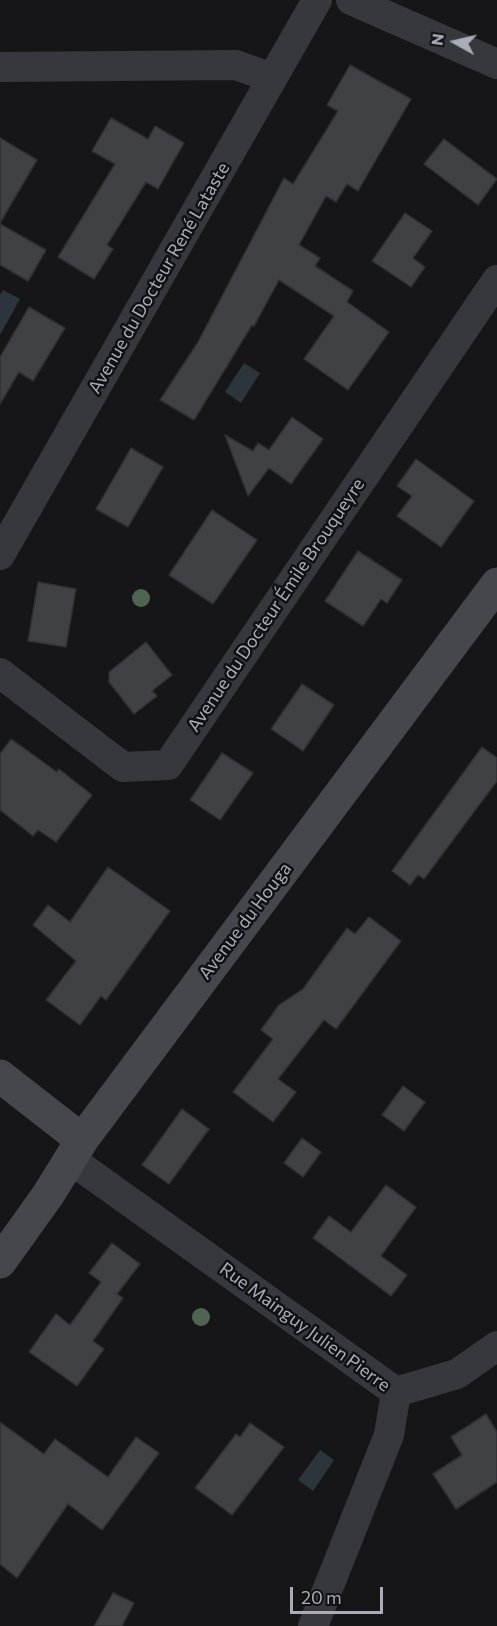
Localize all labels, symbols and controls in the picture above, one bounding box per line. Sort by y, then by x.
north arrow [425,12,485,72]
text: N [426,32,447,47]
street label: Avenue du Docteur René Lataste [84,159,234,397]
street label: Avenue du Docteur Émile Brouqueyre [183,474,369,736]
street label: Avenue du Houga [194,858,296,984]
street label: Rue Mainguy Julien Pierre [215,1258,395,1396]
scale bar [293,1575,386,1613]
text: 20 m [301,1586,342,1608]

